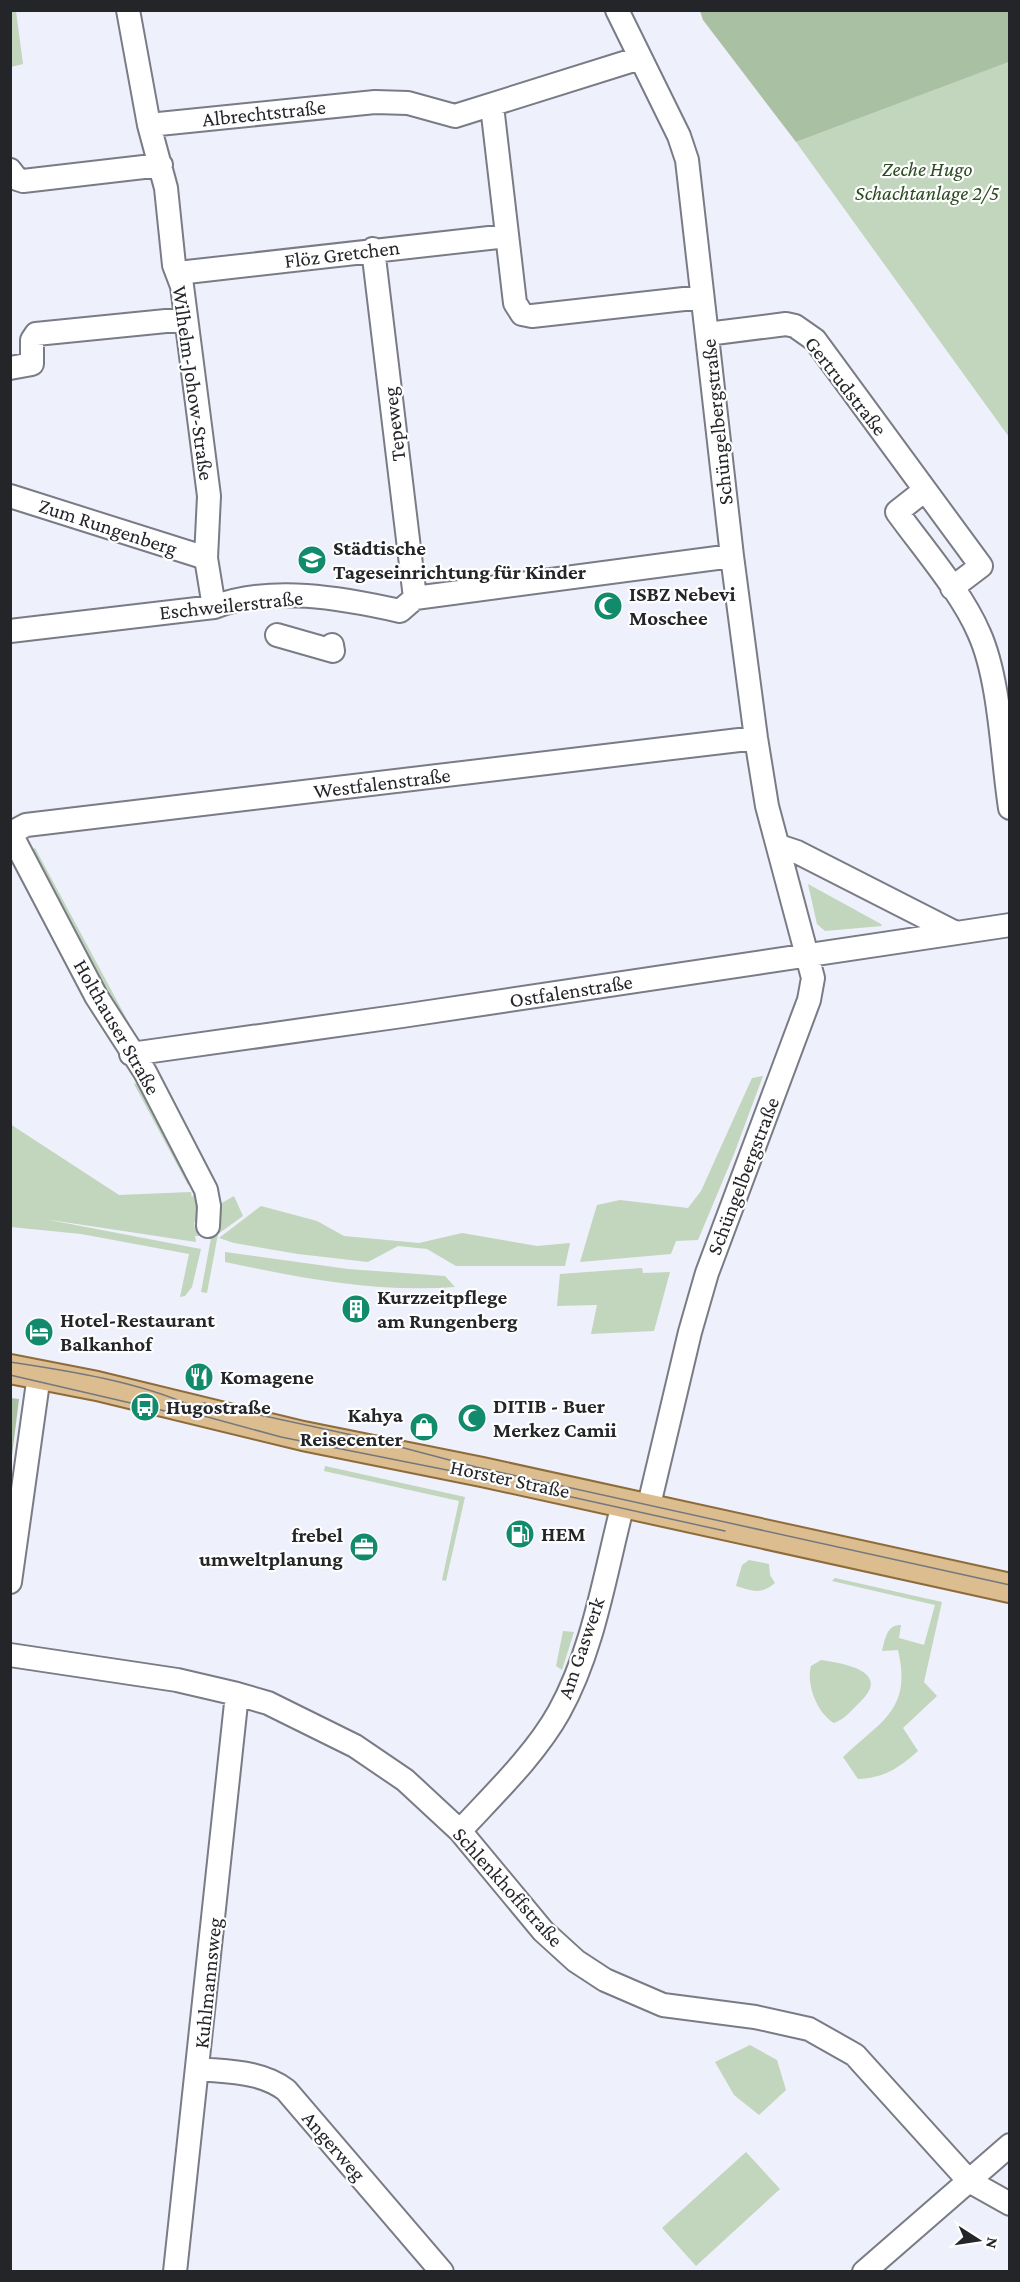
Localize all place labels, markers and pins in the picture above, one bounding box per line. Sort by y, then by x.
place label: Städtische Tageseinrichtung für Kinder [333,536,587,584]
school or university icon: Städtische Tageseinrichtung für Kinder [296,544,328,576]
place label: ISBZ Nebevi Moschee [629,582,736,630]
mosque icon: ISBZ Nebevi Moschee [592,590,624,622]
place label: Kurzzeitpflege am Rungenberg [377,1285,518,1333]
building icon: Kurzzeitpflege am Rungenberg [340,1293,372,1325]
place label: Hotel-Restaurant Balkanhof [60,1308,215,1356]
hotel icon: Hotel-Restaurant Balkanhof [23,1316,55,1348]
restaurant icon: Komagene [183,1361,215,1393]
place label: Komagene [220,1365,314,1389]
bus stop icon: Hugostraße [129,1391,161,1423]
place label: DITIB - Buer Merkez Camii [493,1394,617,1442]
place label: Hugostraße [166,1395,271,1419]
mosque icon: DITIB - Buer Merkez Camii [456,1402,488,1434]
place label: Kahya Reisecenter [300,1403,404,1451]
shop icon: Kahya Reisecenter [408,1411,440,1443]
fuel station icon: HEM [504,1518,536,1550]
place label: HEM [541,1522,586,1546]
place label: frebel umweltplanung [199,1523,343,1571]
office icon: frebel umweltplanung [348,1531,380,1563]

